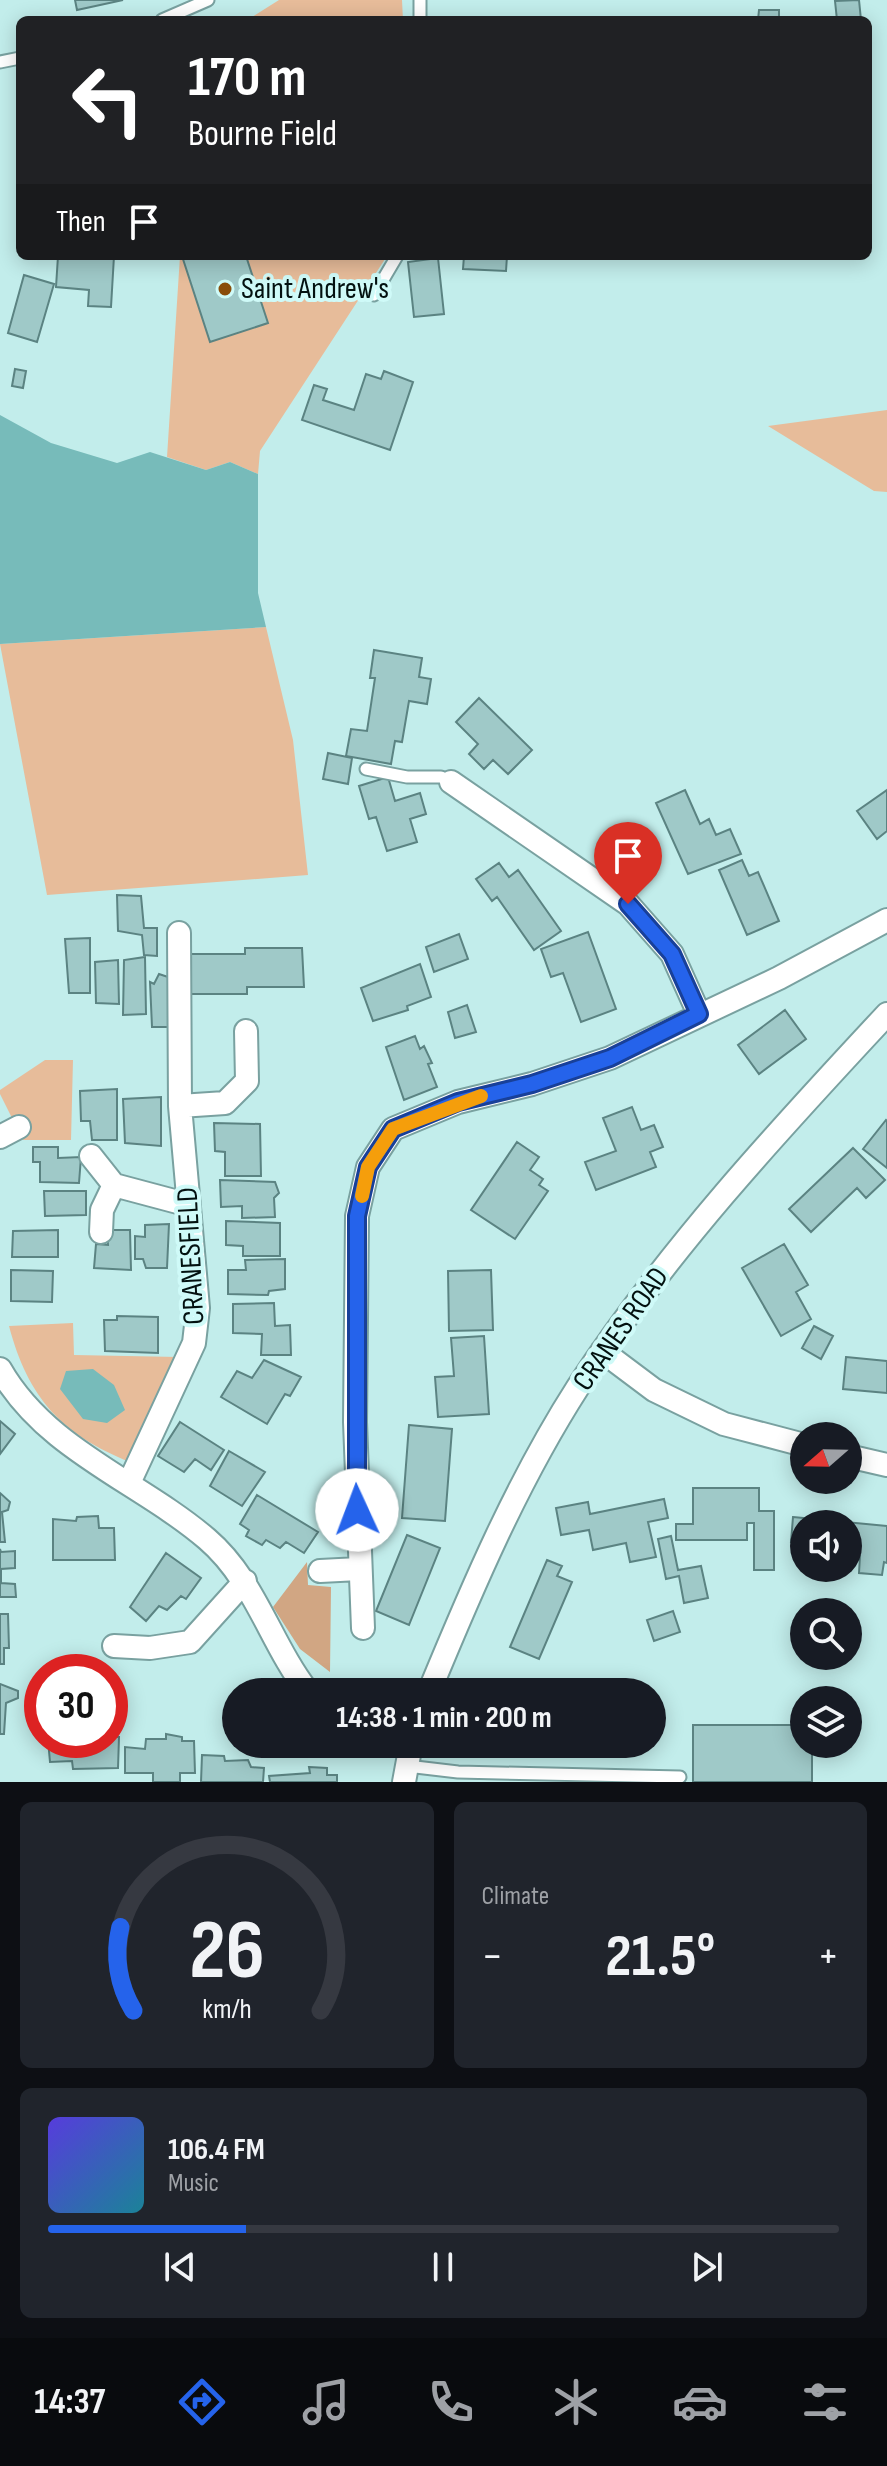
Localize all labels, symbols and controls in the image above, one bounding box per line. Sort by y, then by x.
text: 170 m [188,45,306,112]
icon: left [56,48,160,152]
text: Bourne Field [188,113,337,156]
icon: arrive [122,200,166,244]
text: Then [56,204,106,240]
place label: Saint Andrew's [241,271,389,307]
marker: Saint Andrew's [216,280,234,298]
pin [594,822,662,904]
icon: arrive [606,834,650,878]
street label: CRANESFIELD [169,1186,213,1326]
street label: CRANES ROAD [565,1260,677,1398]
north arrow [790,1422,862,1494]
map controls [790,1422,862,1758]
position arrow [315,1468,399,1552]
button: sound [790,1510,862,1582]
button: search [790,1598,862,1670]
speed limit sign: 30 [24,1654,128,1758]
button: layers [790,1686,862,1758]
text: 14:38 · 1 min · 200 m [336,1700,552,1736]
text: Climate [482,1881,549,1912]
text: 26 [189,1902,265,2002]
text: 21.5° [605,1921,715,1993]
text: − [482,1930,503,1983]
text: + [817,1930,839,1983]
text: km/h [202,1992,251,2027]
text: 106.4 FM [168,2132,265,2168]
text: Music [168,2168,219,2199]
icon: previous [158,2245,202,2289]
icon: pause [421,2245,465,2289]
icon: next [685,2245,729,2289]
icon: directions [174,2374,230,2430]
icon: music [298,2374,354,2430]
icon: phone [423,2374,479,2430]
icon: climate [548,2374,604,2430]
icon: car [672,2374,728,2430]
icon: filters [797,2374,853,2430]
text: 14:37 [34,2381,105,2424]

